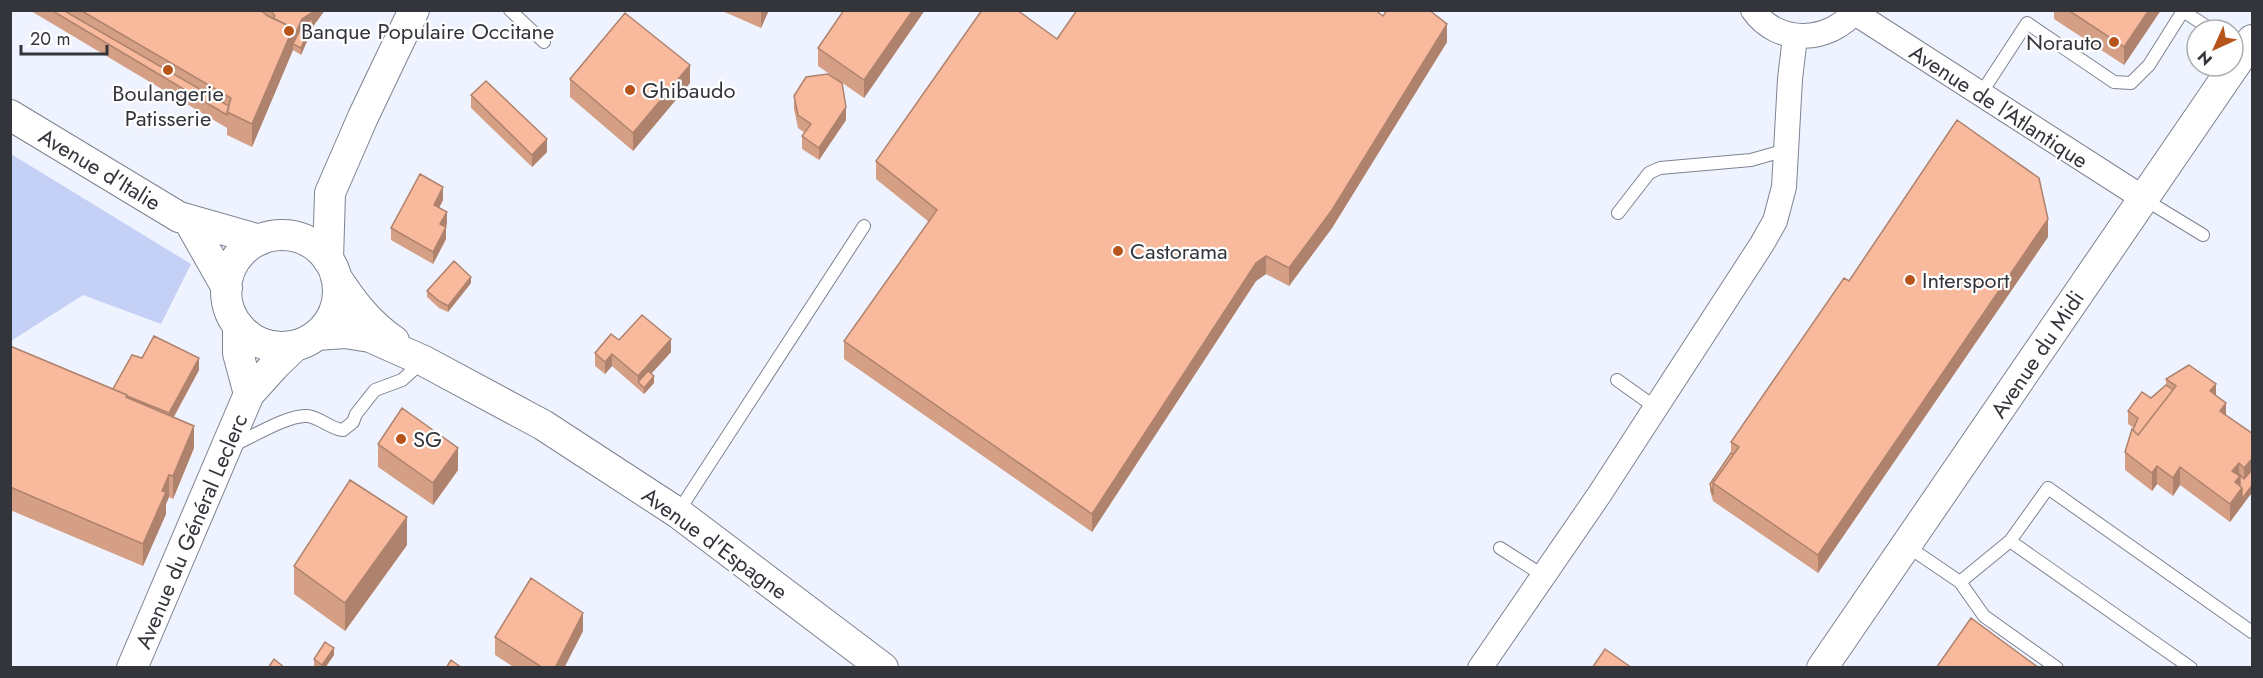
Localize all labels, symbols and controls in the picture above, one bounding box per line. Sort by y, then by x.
place label: Banque Populaire Occitane [301,15,554,47]
scale bar [21,18,106,56]
north arrow [2185,18,2245,78]
marker: Banque Populaire Occitane [282,24,296,38]
text: 20 m [30,26,70,52]
place label: Norauto [2026,26,2102,58]
marker: Norauto [2107,35,2121,49]
street label: Avenue de l'Atlantique [1903,36,2095,176]
text: N [2192,46,2217,71]
marker: Boulangerie Patisserie [161,63,175,77]
place label: Ghibaudo [642,74,736,106]
place label: Boulangerie Patisserie [112,77,224,134]
marker: Ghibaudo [623,83,637,97]
street label: Avenue d'Italie [33,120,167,218]
place label: Castorama [1130,235,1228,267]
marker: Castorama [1111,244,1125,258]
place label: Intersport [1922,264,2010,296]
marker: Intersport [1903,273,1917,287]
street label: Avenue du Midi [1982,284,2092,424]
street label: Avenue du Général Leclerc [127,408,255,654]
place label: SG [413,423,442,455]
marker: SG [394,432,408,446]
street label: Avenue d'Espagne [635,479,795,607]

